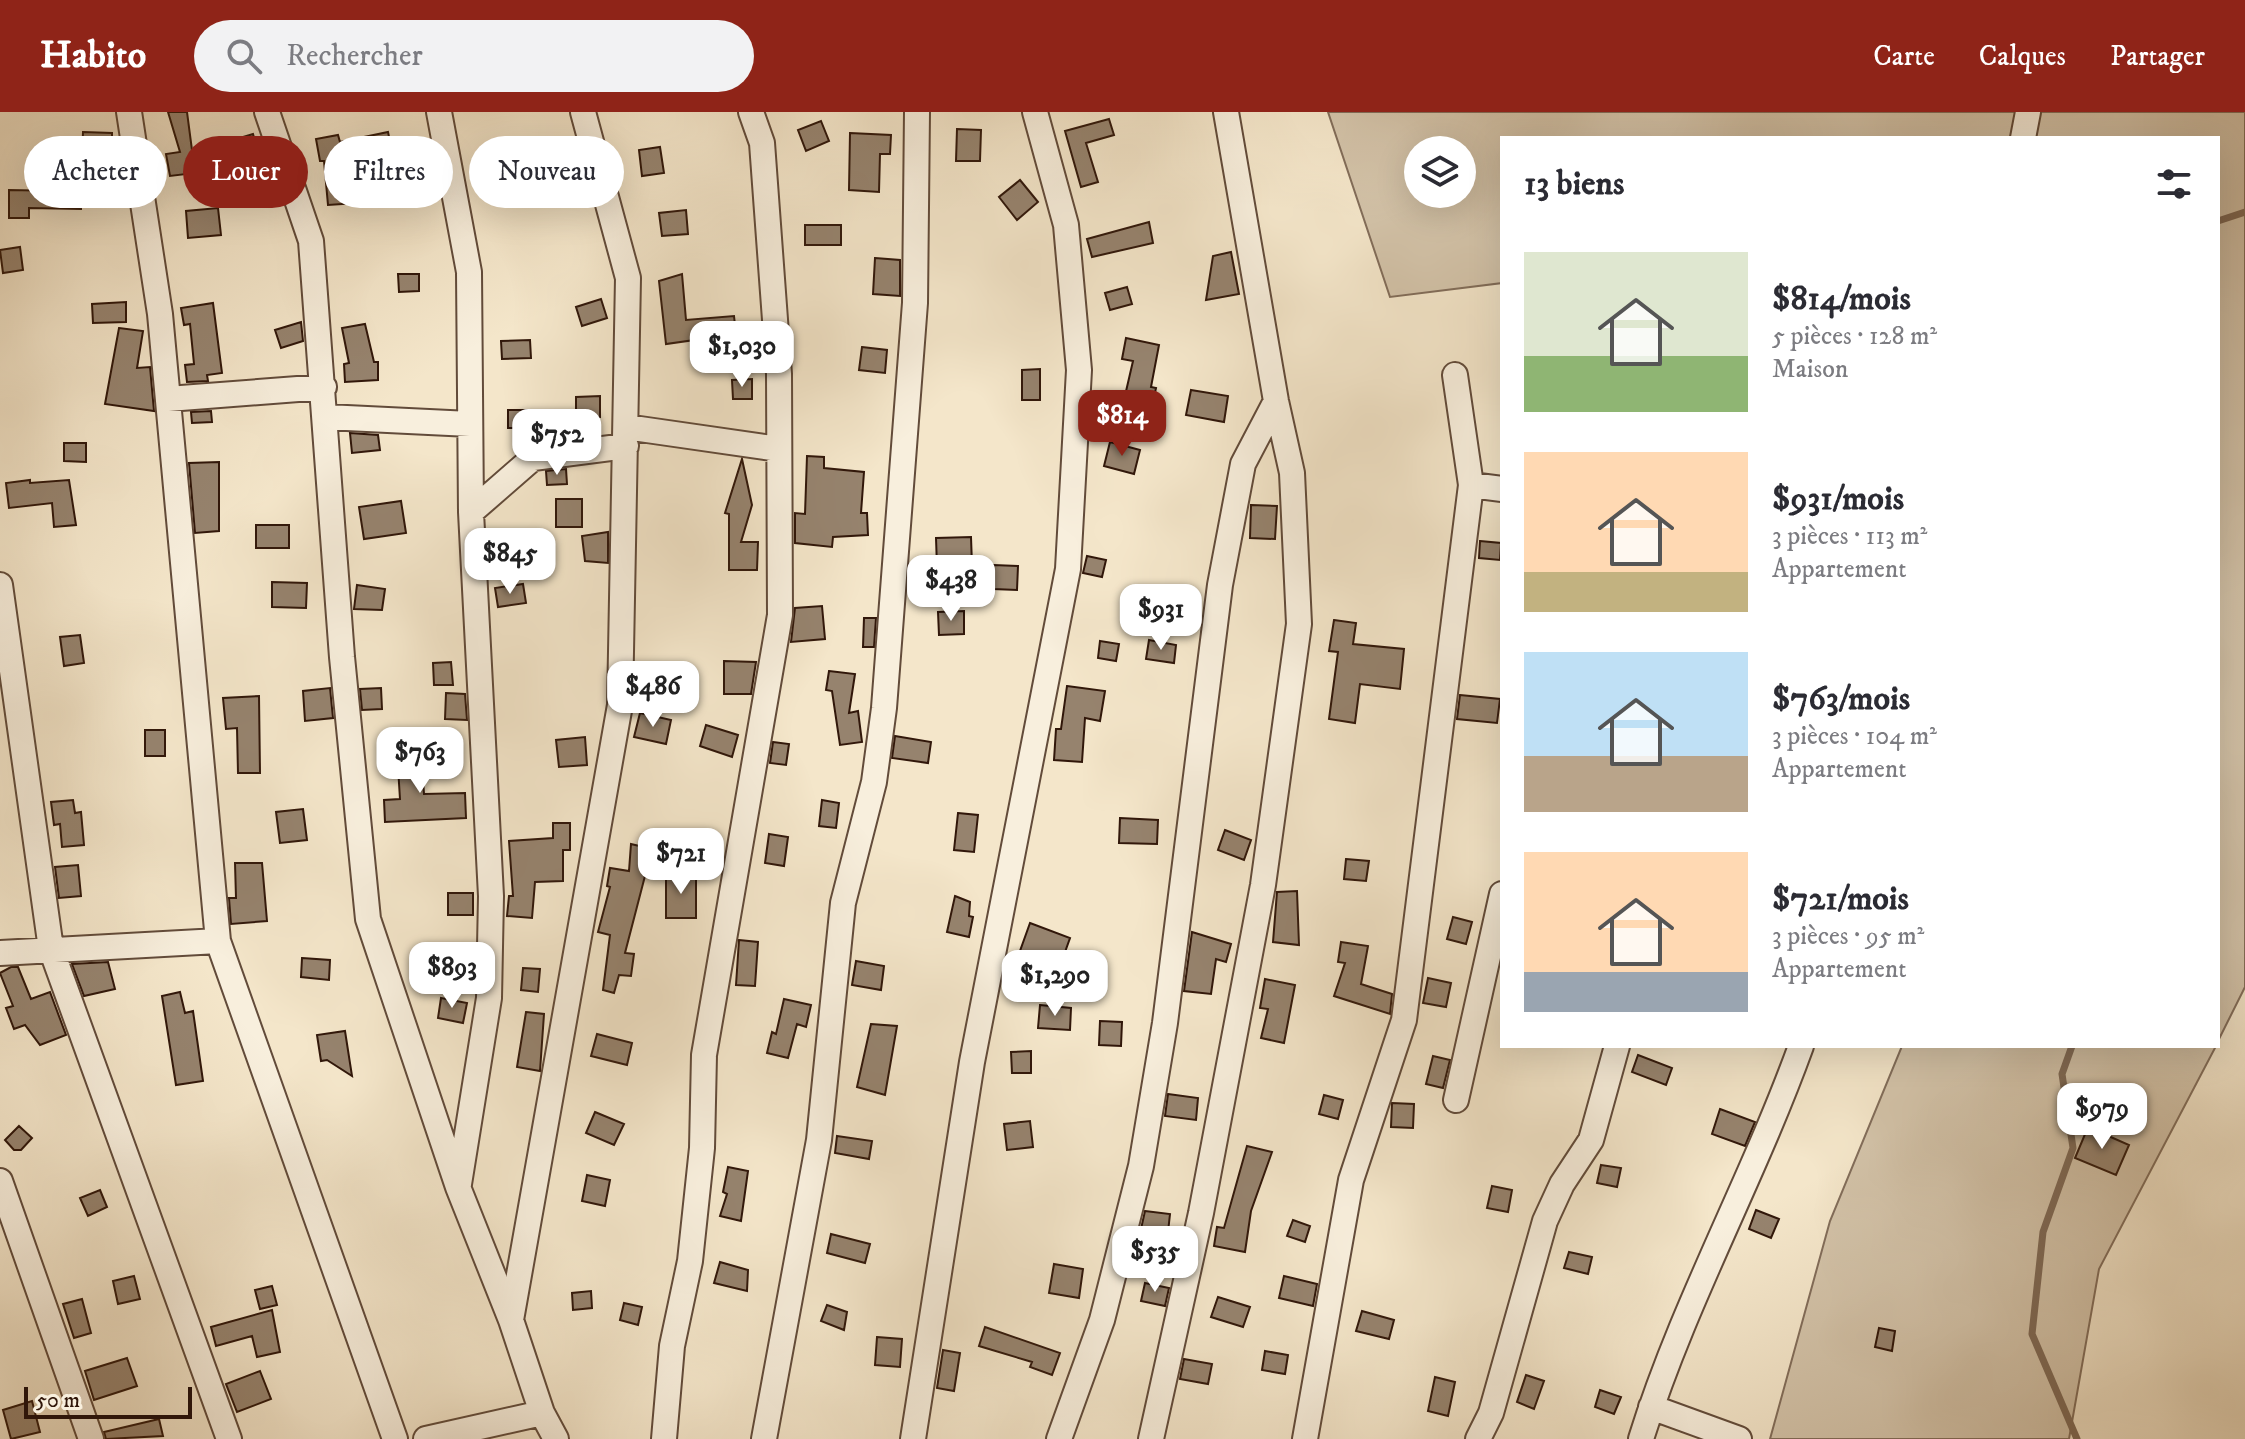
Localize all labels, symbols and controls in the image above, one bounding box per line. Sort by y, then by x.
search box [194,20,754,92]
text: Habito [40,32,146,80]
icon: search [222,34,266,78]
text: Rechercher [286,38,423,75]
text: Carte [1873,39,1935,74]
text: Calques [1979,39,2066,74]
text: Partager [2110,39,2205,74]
chip: Acheter [24,136,167,208]
chip: Louer [183,136,308,208]
chip: Filtres [324,136,453,208]
chip: Nouveau [469,136,624,208]
map controls [1404,136,1476,208]
button: layers [1404,136,1476,208]
icon: filters [2152,162,2196,206]
text: 13 biens [1524,163,1624,205]
text: $814/mois [1772,278,1911,320]
icon: home [1588,284,1684,380]
text: 5 pièces · 128 m² [1772,320,1937,353]
pin: $1,030 [677,321,807,389]
text: $1,030 [708,330,776,363]
text: Maison [1772,353,1848,386]
pin: $814 [1075,390,1169,458]
text: $814 [1096,399,1148,432]
pin: $752 [510,409,604,477]
text: $752 [530,418,584,451]
text: $931/mois [1772,478,1904,520]
icon: home [1588,484,1684,580]
text: 3 pièces · 113 m² [1772,520,1927,553]
pin: $845 [463,528,557,596]
text: $845 [483,537,537,570]
text: Appartement [1772,553,1906,586]
pin: $438 [904,555,998,623]
text: $438 [925,564,977,597]
pin: $931 [1114,584,1208,652]
text: $931 [1138,593,1184,626]
pin: $486 [606,661,700,729]
text: $486 [625,670,681,703]
text: $763/mois [1772,678,1910,720]
icon: home [1588,684,1684,780]
text: 3 pièces · 104 m² [1772,720,1937,753]
pin: $763 [373,727,467,795]
text: $763 [394,736,446,769]
text: Appartement [1772,753,1906,786]
pin: $721 [634,828,728,896]
text: $721 [656,837,706,870]
text: $721/mois [1772,878,1909,920]
icon: home [1588,884,1684,980]
text: 3 pièces · 95 m² [1772,920,1924,953]
pin: $893 [405,942,499,1010]
pin: $1,290 [990,950,1120,1018]
text: $893 [427,951,477,984]
text: Appartement [1772,953,1906,986]
text: $1,290 [1020,959,1090,992]
pin: $979 [2055,1083,2149,1151]
text: $979 [2075,1092,2129,1125]
pin: $535 [1108,1226,1202,1294]
text: $535 [1130,1235,1180,1268]
scale bar [24,1383,192,1419]
text: 50 m [36,1387,80,1414]

